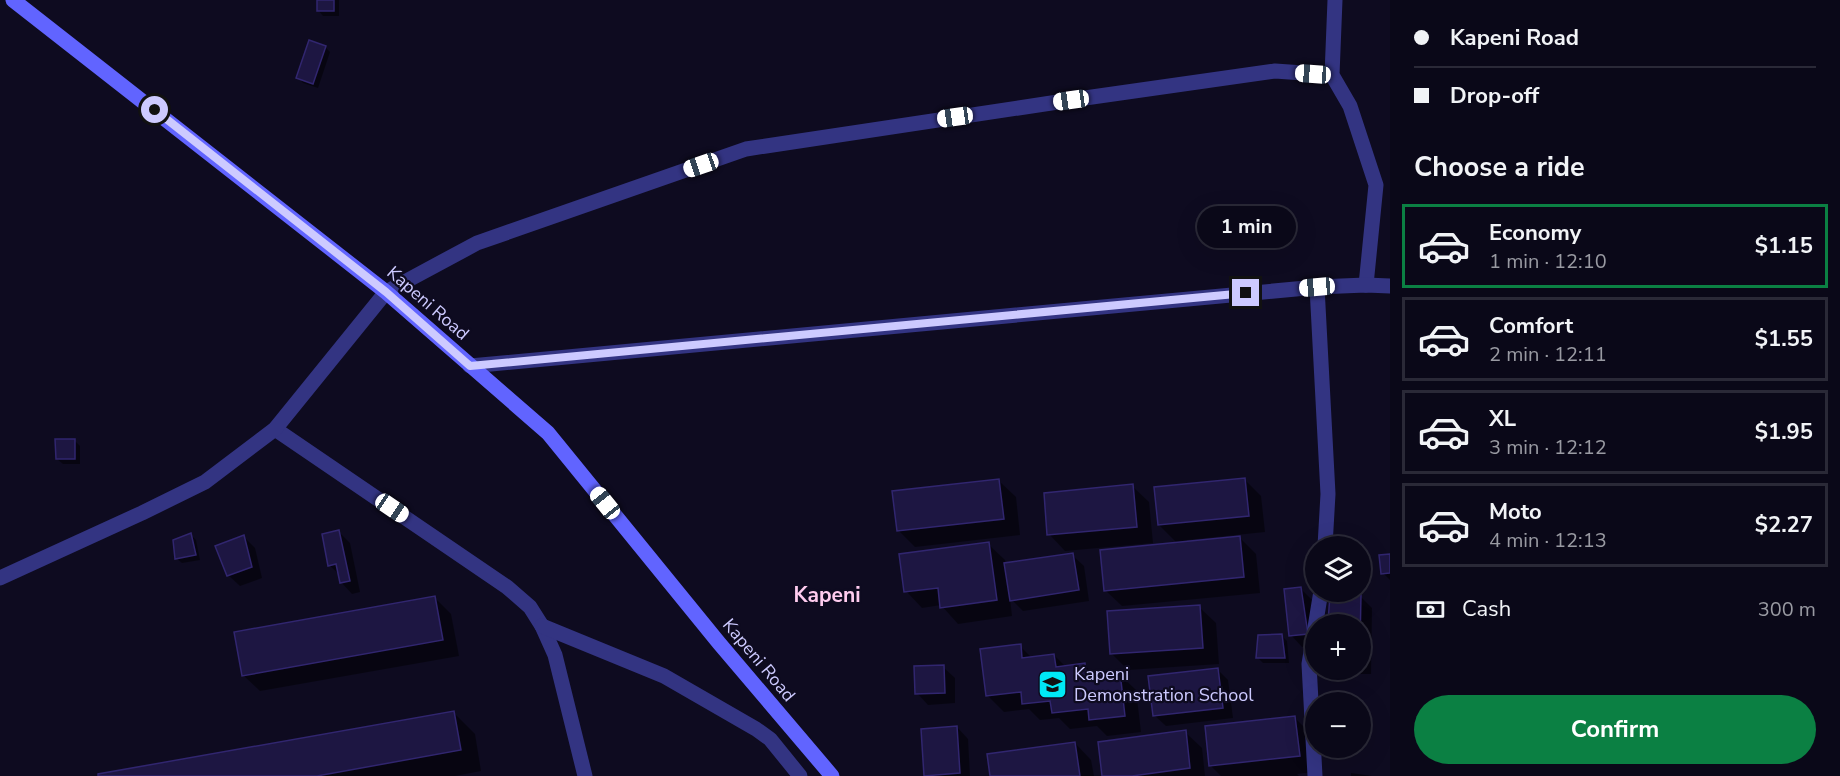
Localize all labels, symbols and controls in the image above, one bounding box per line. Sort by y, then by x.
text: Kapeni Road [1450,23,1579,53]
car [1294,64,1332,84]
text: Drop-off [1450,81,1539,111]
car [1052,89,1090,111]
route start [141,96,168,123]
car [936,106,974,128]
text: Choose a ride [1414,149,1585,186]
car [681,151,721,179]
callout: 1 min [1196,206,1296,248]
text: 1 min [1221,213,1272,240]
text: Economy [1489,218,1581,248]
icon: car [1417,219,1471,273]
text: $1.15 [1755,231,1813,261]
text: 1 min · 12:10 [1489,248,1607,275]
street label: Kapeni Road [382,261,474,345]
car [1298,276,1336,298]
route end [1232,279,1259,306]
text: Comfort [1489,311,1573,341]
icon: car [1417,312,1471,366]
text: $1.55 [1755,324,1813,354]
text: 2 min · 12:11 [1489,341,1607,368]
text: XL [1489,404,1516,434]
icon: car [1417,405,1471,459]
text: $1.95 [1755,417,1813,447]
text: 3 min · 12:12 [1489,434,1607,461]
car [587,483,623,523]
car [372,490,412,526]
text: Moto [1489,497,1542,527]
icon: car [1417,498,1471,552]
text: $2.27 [1755,510,1813,540]
text: 4 min · 12:13 [1489,527,1607,554]
map controls [1305,536,1371,758]
button: layers [1305,536,1371,602]
district label: Kapeni [793,581,861,609]
icon: cash [1414,593,1447,626]
text: Cash [1462,594,1511,624]
text: 300 m [1758,596,1816,623]
street label: Kapeni Road [717,613,801,707]
button: + [1305,614,1371,680]
place label: Kapeni Demonstration School [1074,662,1254,707]
school or university icon: Kapeni Demonstration School [1037,668,1069,700]
button: − [1305,692,1371,758]
button: Confirm [1414,695,1816,764]

